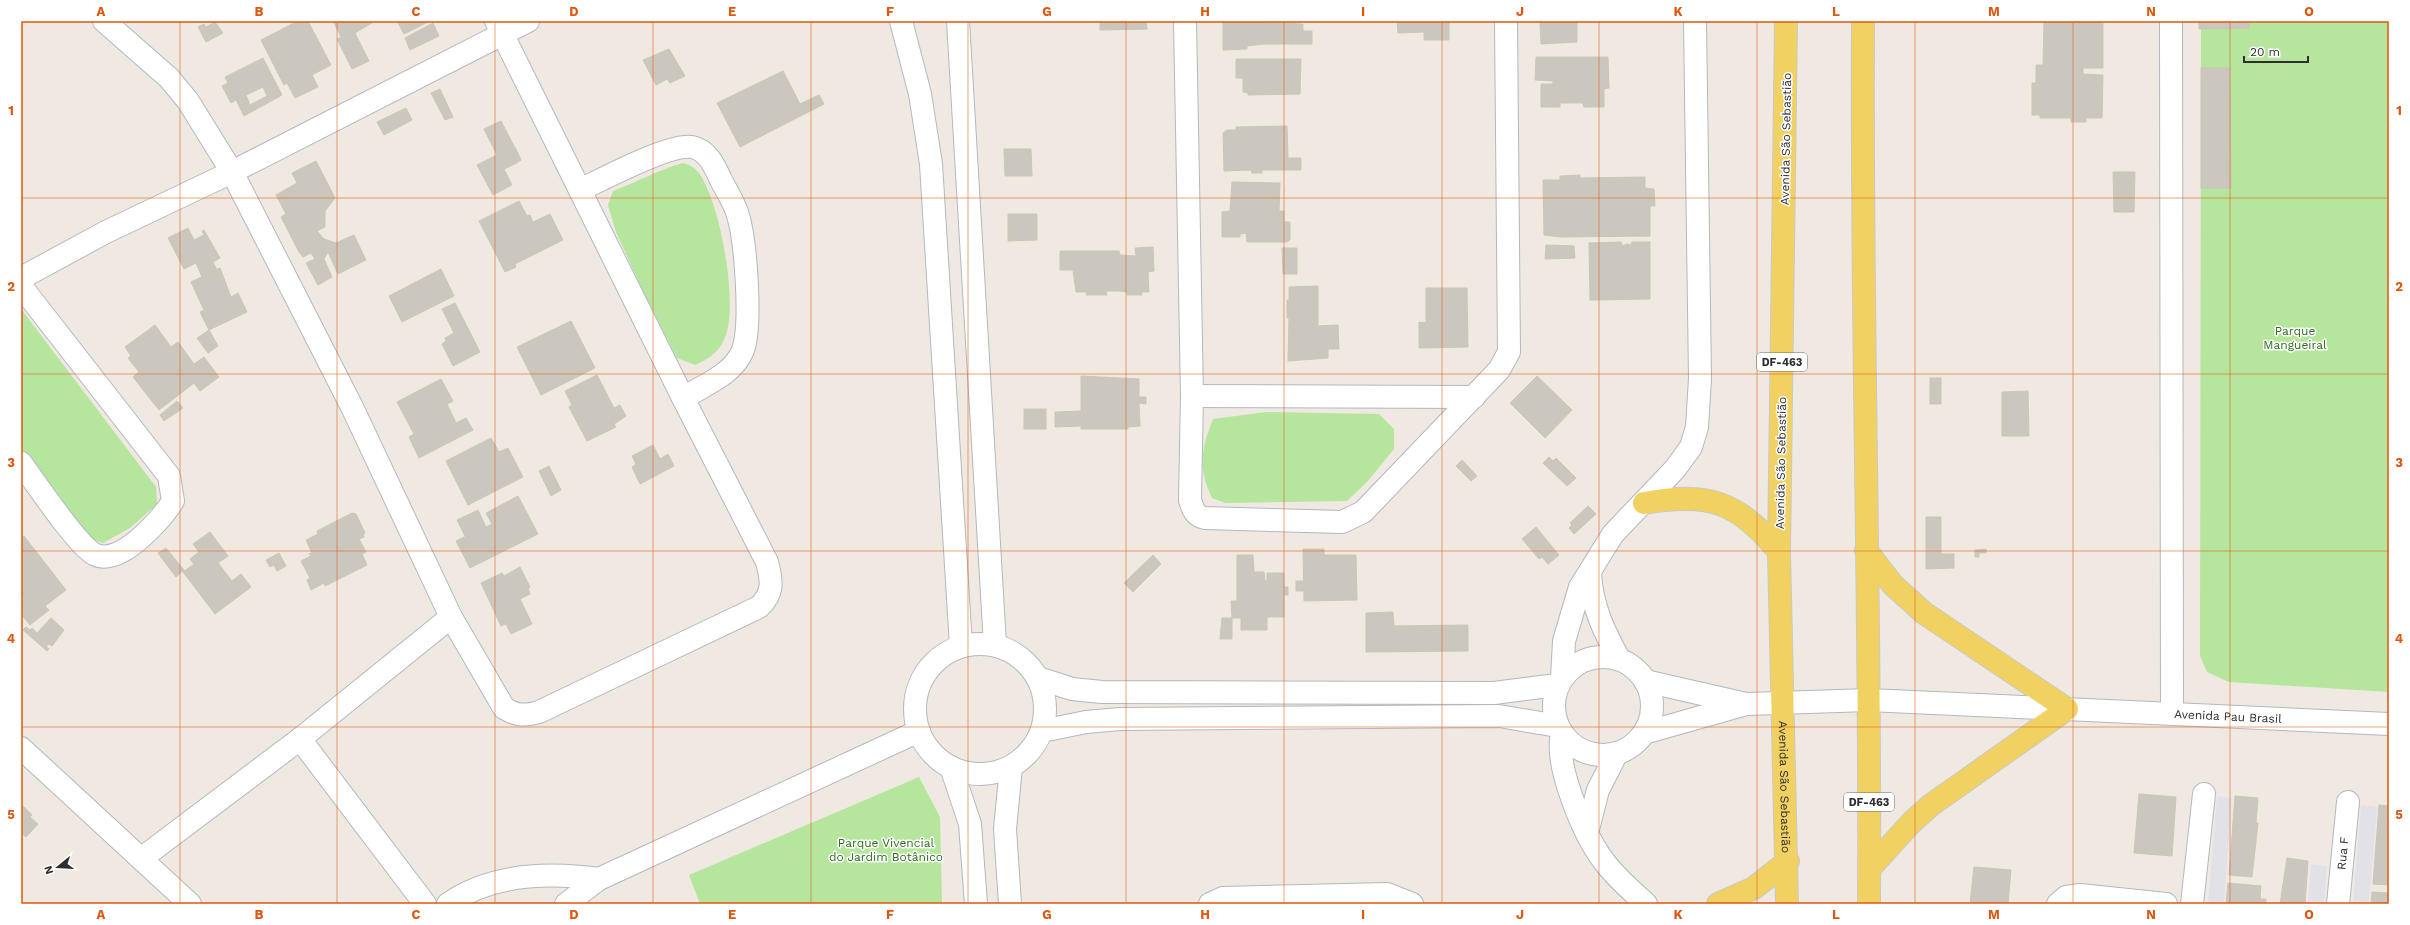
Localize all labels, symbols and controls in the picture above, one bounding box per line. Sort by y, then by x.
text: A [97,4,106,19]
text: B [255,4,264,19]
text: C [412,4,421,19]
text: D [569,4,579,19]
text: E [728,4,736,19]
text: F [886,4,894,19]
text: G [1042,4,1052,19]
text: H [1200,4,1210,19]
text: I [1361,4,1365,19]
text: J [1516,4,1524,19]
text: K [1673,4,1683,19]
text: L [1832,4,1840,19]
text: M [1988,4,2000,19]
text: N [2146,4,2156,19]
text: O [2304,4,2314,19]
scale bar [2244,38,2308,64]
text: 20 m [2250,45,2280,59]
street label: Avenida São Sebastião [1778,73,1794,205]
text: 1 [8,103,14,118]
text: 1 [2396,103,2402,118]
text: 2 [7,279,15,294]
text: 2 [2395,279,2403,294]
park label: Parque Mangueiral [2263,324,2327,352]
road number: DF-463 [1757,353,1807,371]
street label: Avenida São Sebastião [1773,397,1789,529]
text: 3 [7,455,15,470]
text: 3 [2395,455,2403,470]
text: 4 [7,631,16,646]
text: 4 [2395,631,2404,646]
street label: Avenida Pau Brasil [2174,707,2282,726]
street label: Avenida São Sebastião [1776,720,1793,853]
road number: DF-463 [1844,793,1894,811]
text: 5 [7,807,15,822]
text: 5 [2395,807,2403,822]
park label: Parque Vivencial do Jardim Botânico [829,836,943,864]
street label: Rua F [2334,836,2352,870]
north arrow [38,847,78,887]
text: N [42,864,56,876]
text: A [97,907,106,922]
text: B [255,907,264,922]
text: C [412,907,421,922]
text: D [569,907,579,922]
text: E [728,907,736,922]
text: F [886,907,894,922]
text: G [1042,907,1052,922]
text: H [1200,907,1210,922]
text: I [1361,907,1365,922]
text: J [1516,907,1524,922]
text: K [1673,907,1683,922]
text: L [1832,907,1840,922]
text: M [1988,907,2000,922]
text: N [2146,907,2156,922]
text: O [2304,907,2314,922]

